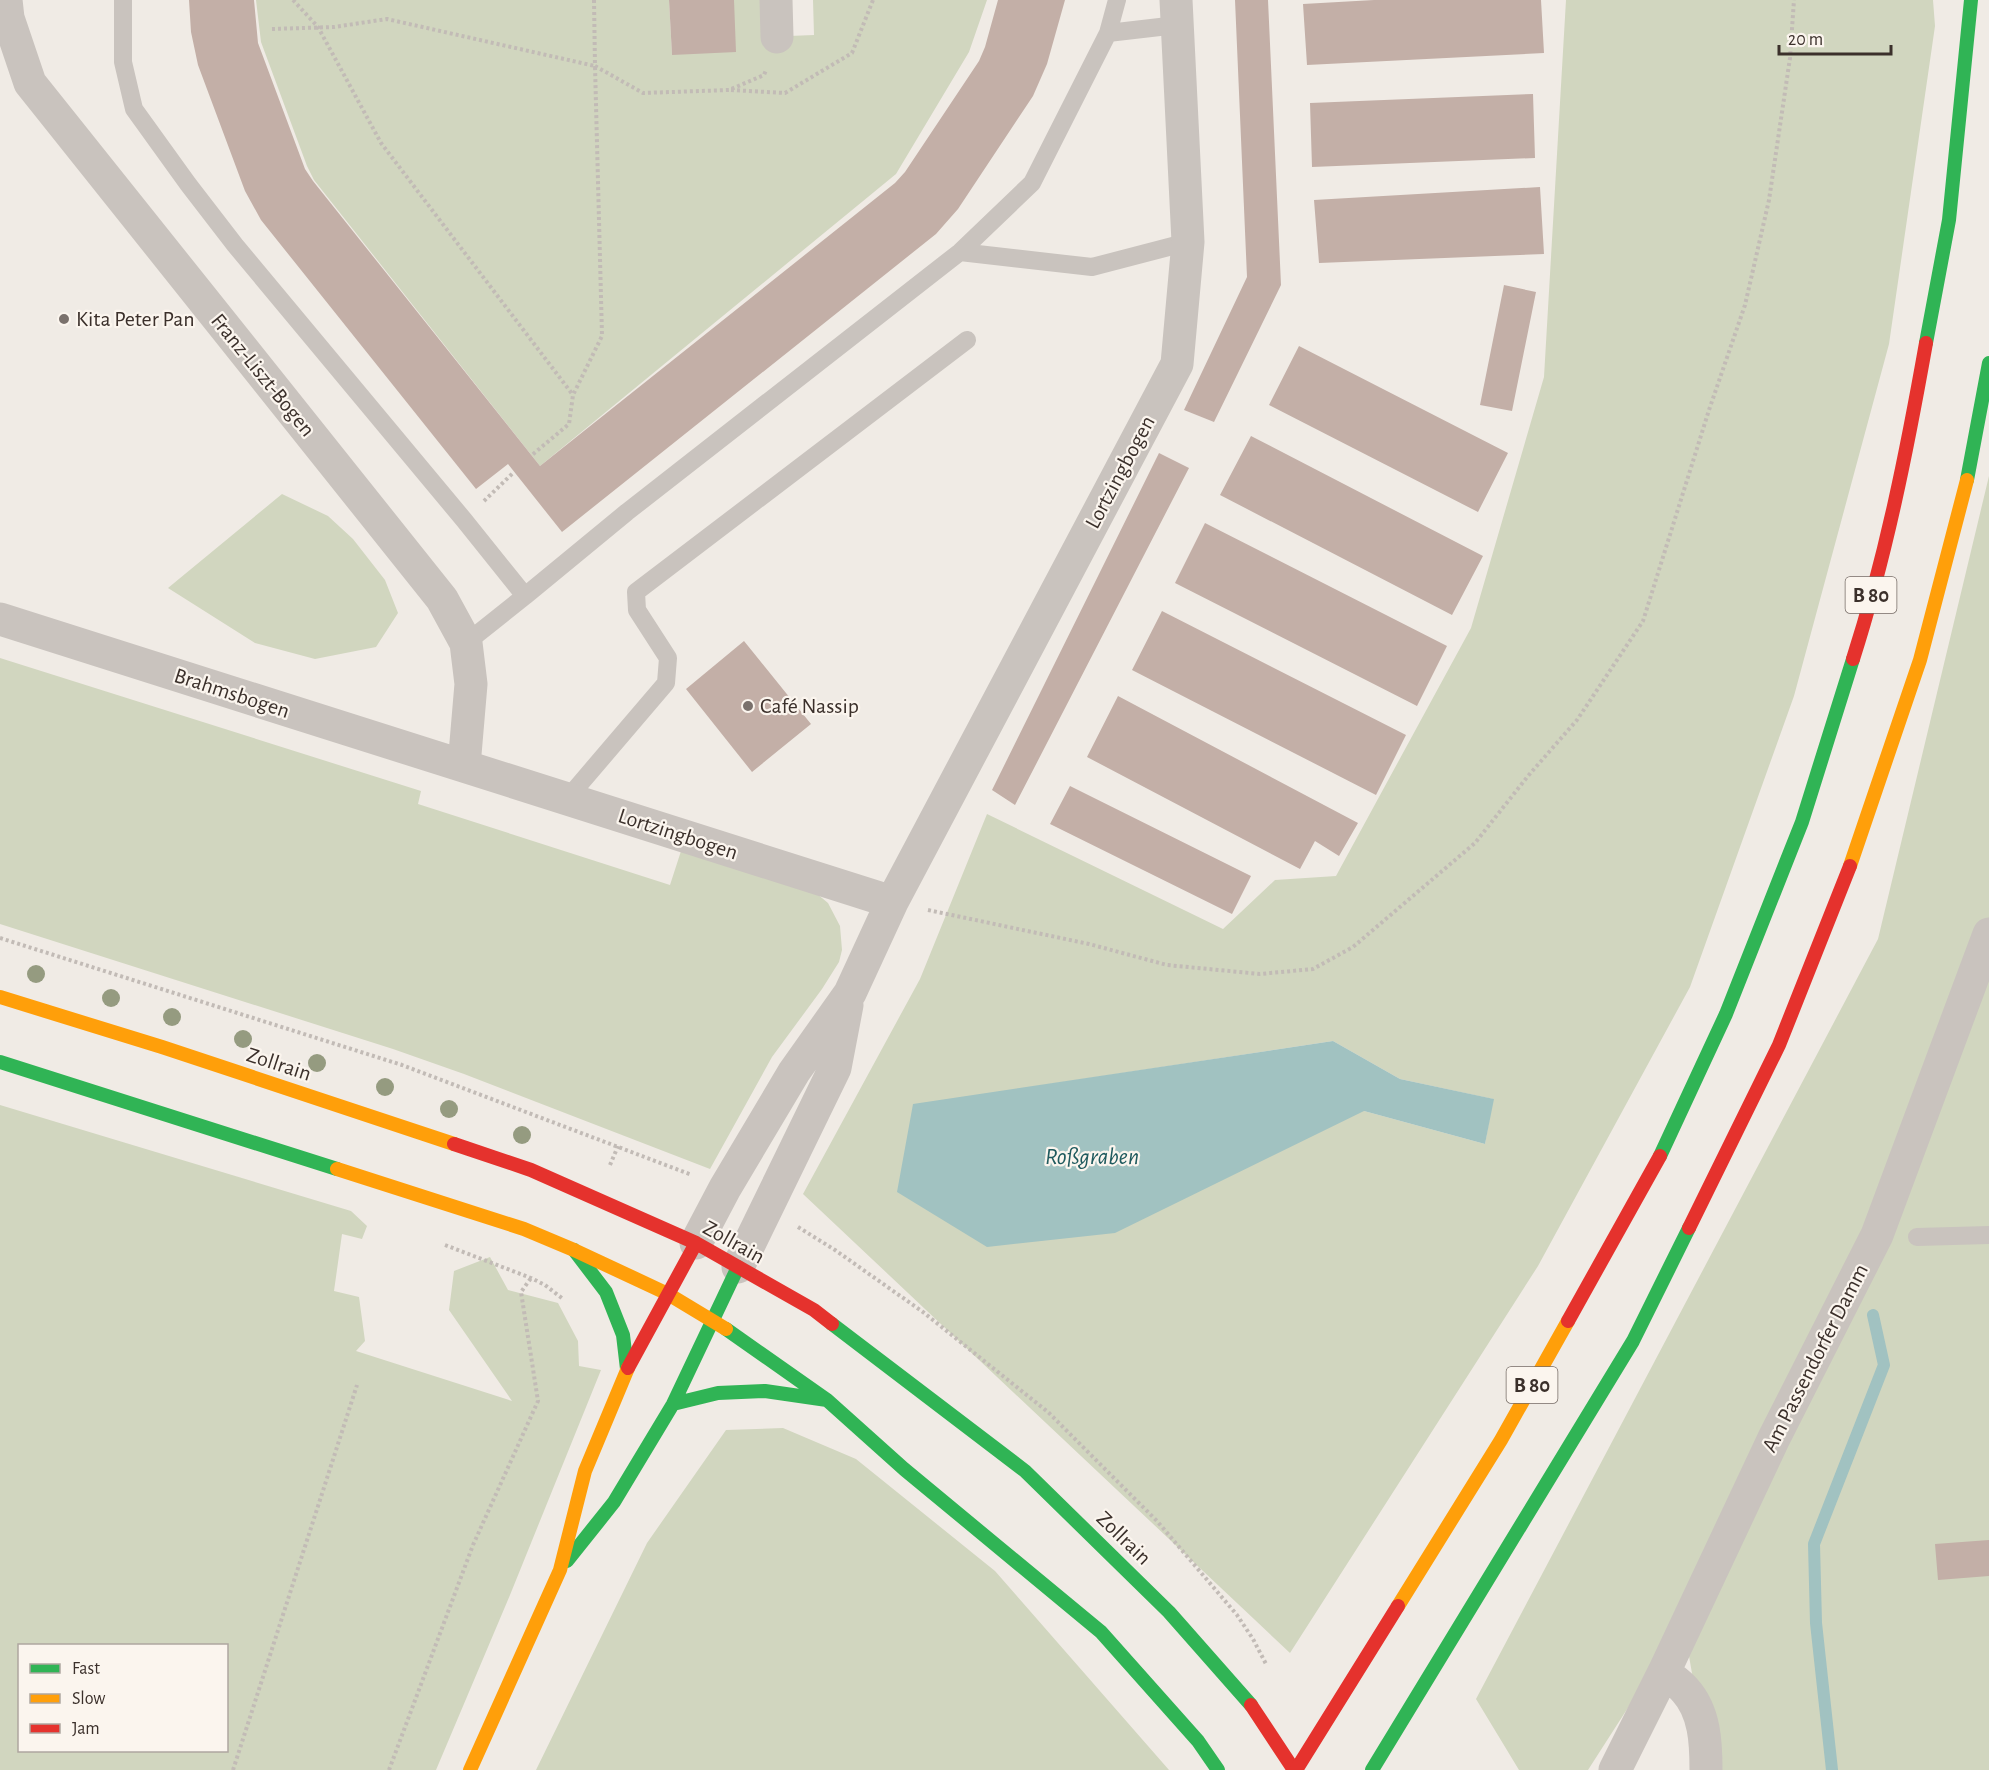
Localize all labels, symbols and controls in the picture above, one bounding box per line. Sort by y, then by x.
scale bar [1779,18,1892,56]
text: 20 m [1788,31,1823,49]
place label: Kita Peter Pan [76,308,195,330]
street label: Franz-Liszt-Bogen [207,309,319,441]
marker: Kita Peter Pan [57,312,71,326]
street label: Lortzingbogen [1081,412,1159,532]
road number: B 80 [1846,577,1896,613]
street label: Brahmsbogen [172,664,292,722]
place label: Café Nassip [760,695,859,717]
marker: Café Nassip [741,699,755,713]
street label: Lortzingbogen [615,804,741,864]
street label: Zollrain [244,1043,314,1085]
water label: Roßgraben [1045,1145,1139,1169]
street label: Zollrain [700,1216,768,1268]
street label: Am Passendorfer Damm [1758,1260,1872,1456]
road number: B 80 [1506,1367,1558,1403]
street label: Zollrain [1092,1507,1156,1569]
legend [18,1644,228,1752]
text: Fast [72,1660,100,1678]
text: Slow [72,1690,105,1708]
text: Jam [72,1720,100,1738]

